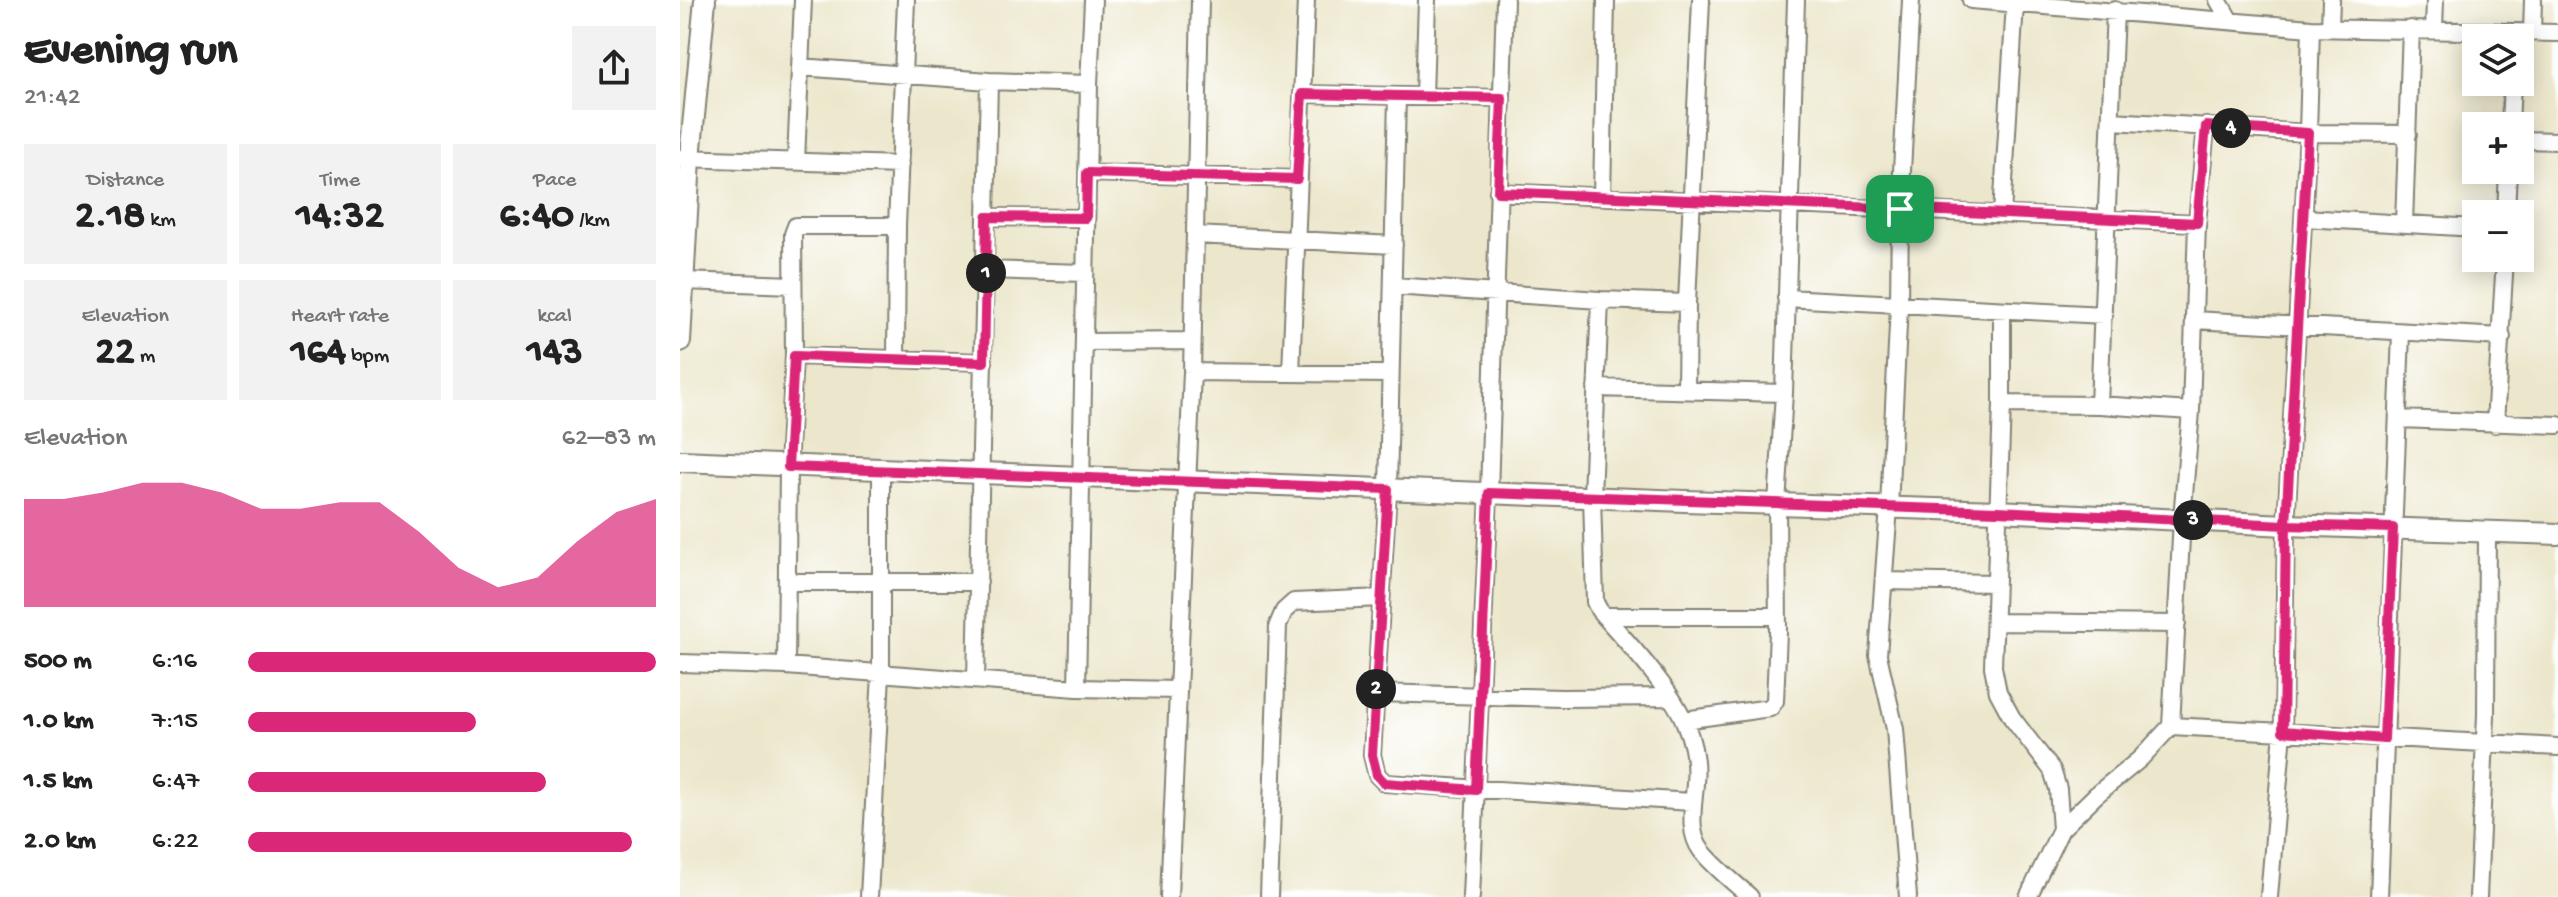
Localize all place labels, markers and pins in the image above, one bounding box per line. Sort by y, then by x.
pin: 4 [2211,108,2251,148]
pin [1866,175,1934,243]
pin: 1 [966,253,1006,293]
pin: 3 [2173,500,2213,540]
pin: 2 [1356,669,1396,709]

